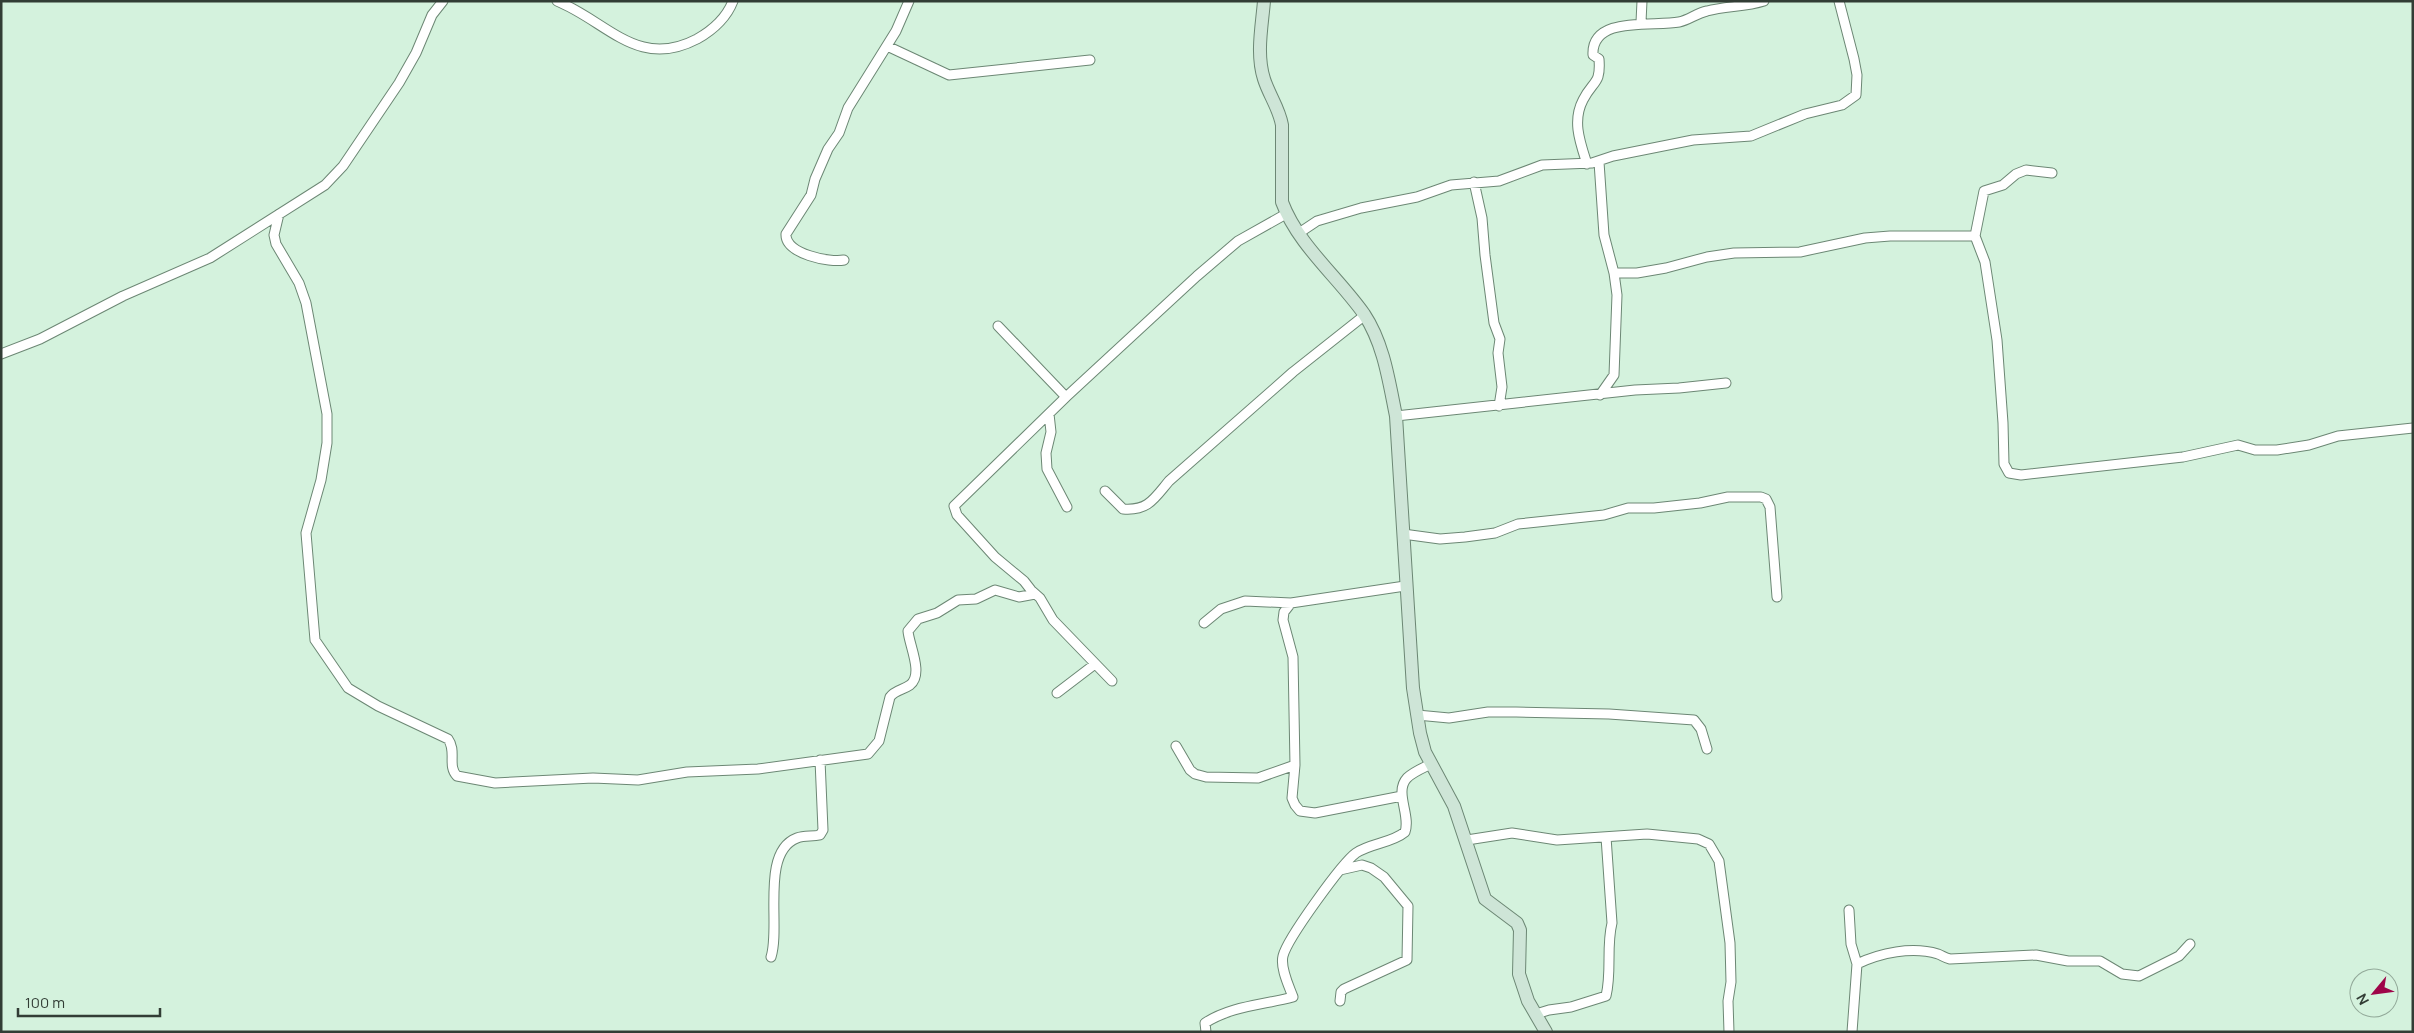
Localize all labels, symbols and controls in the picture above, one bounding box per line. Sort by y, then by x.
north arrow [2349,968,2399,1018]
scale bar [18,986,160,1018]
text: N [2351,991,2373,1009]
text: 100 m [25,992,65,1013]

